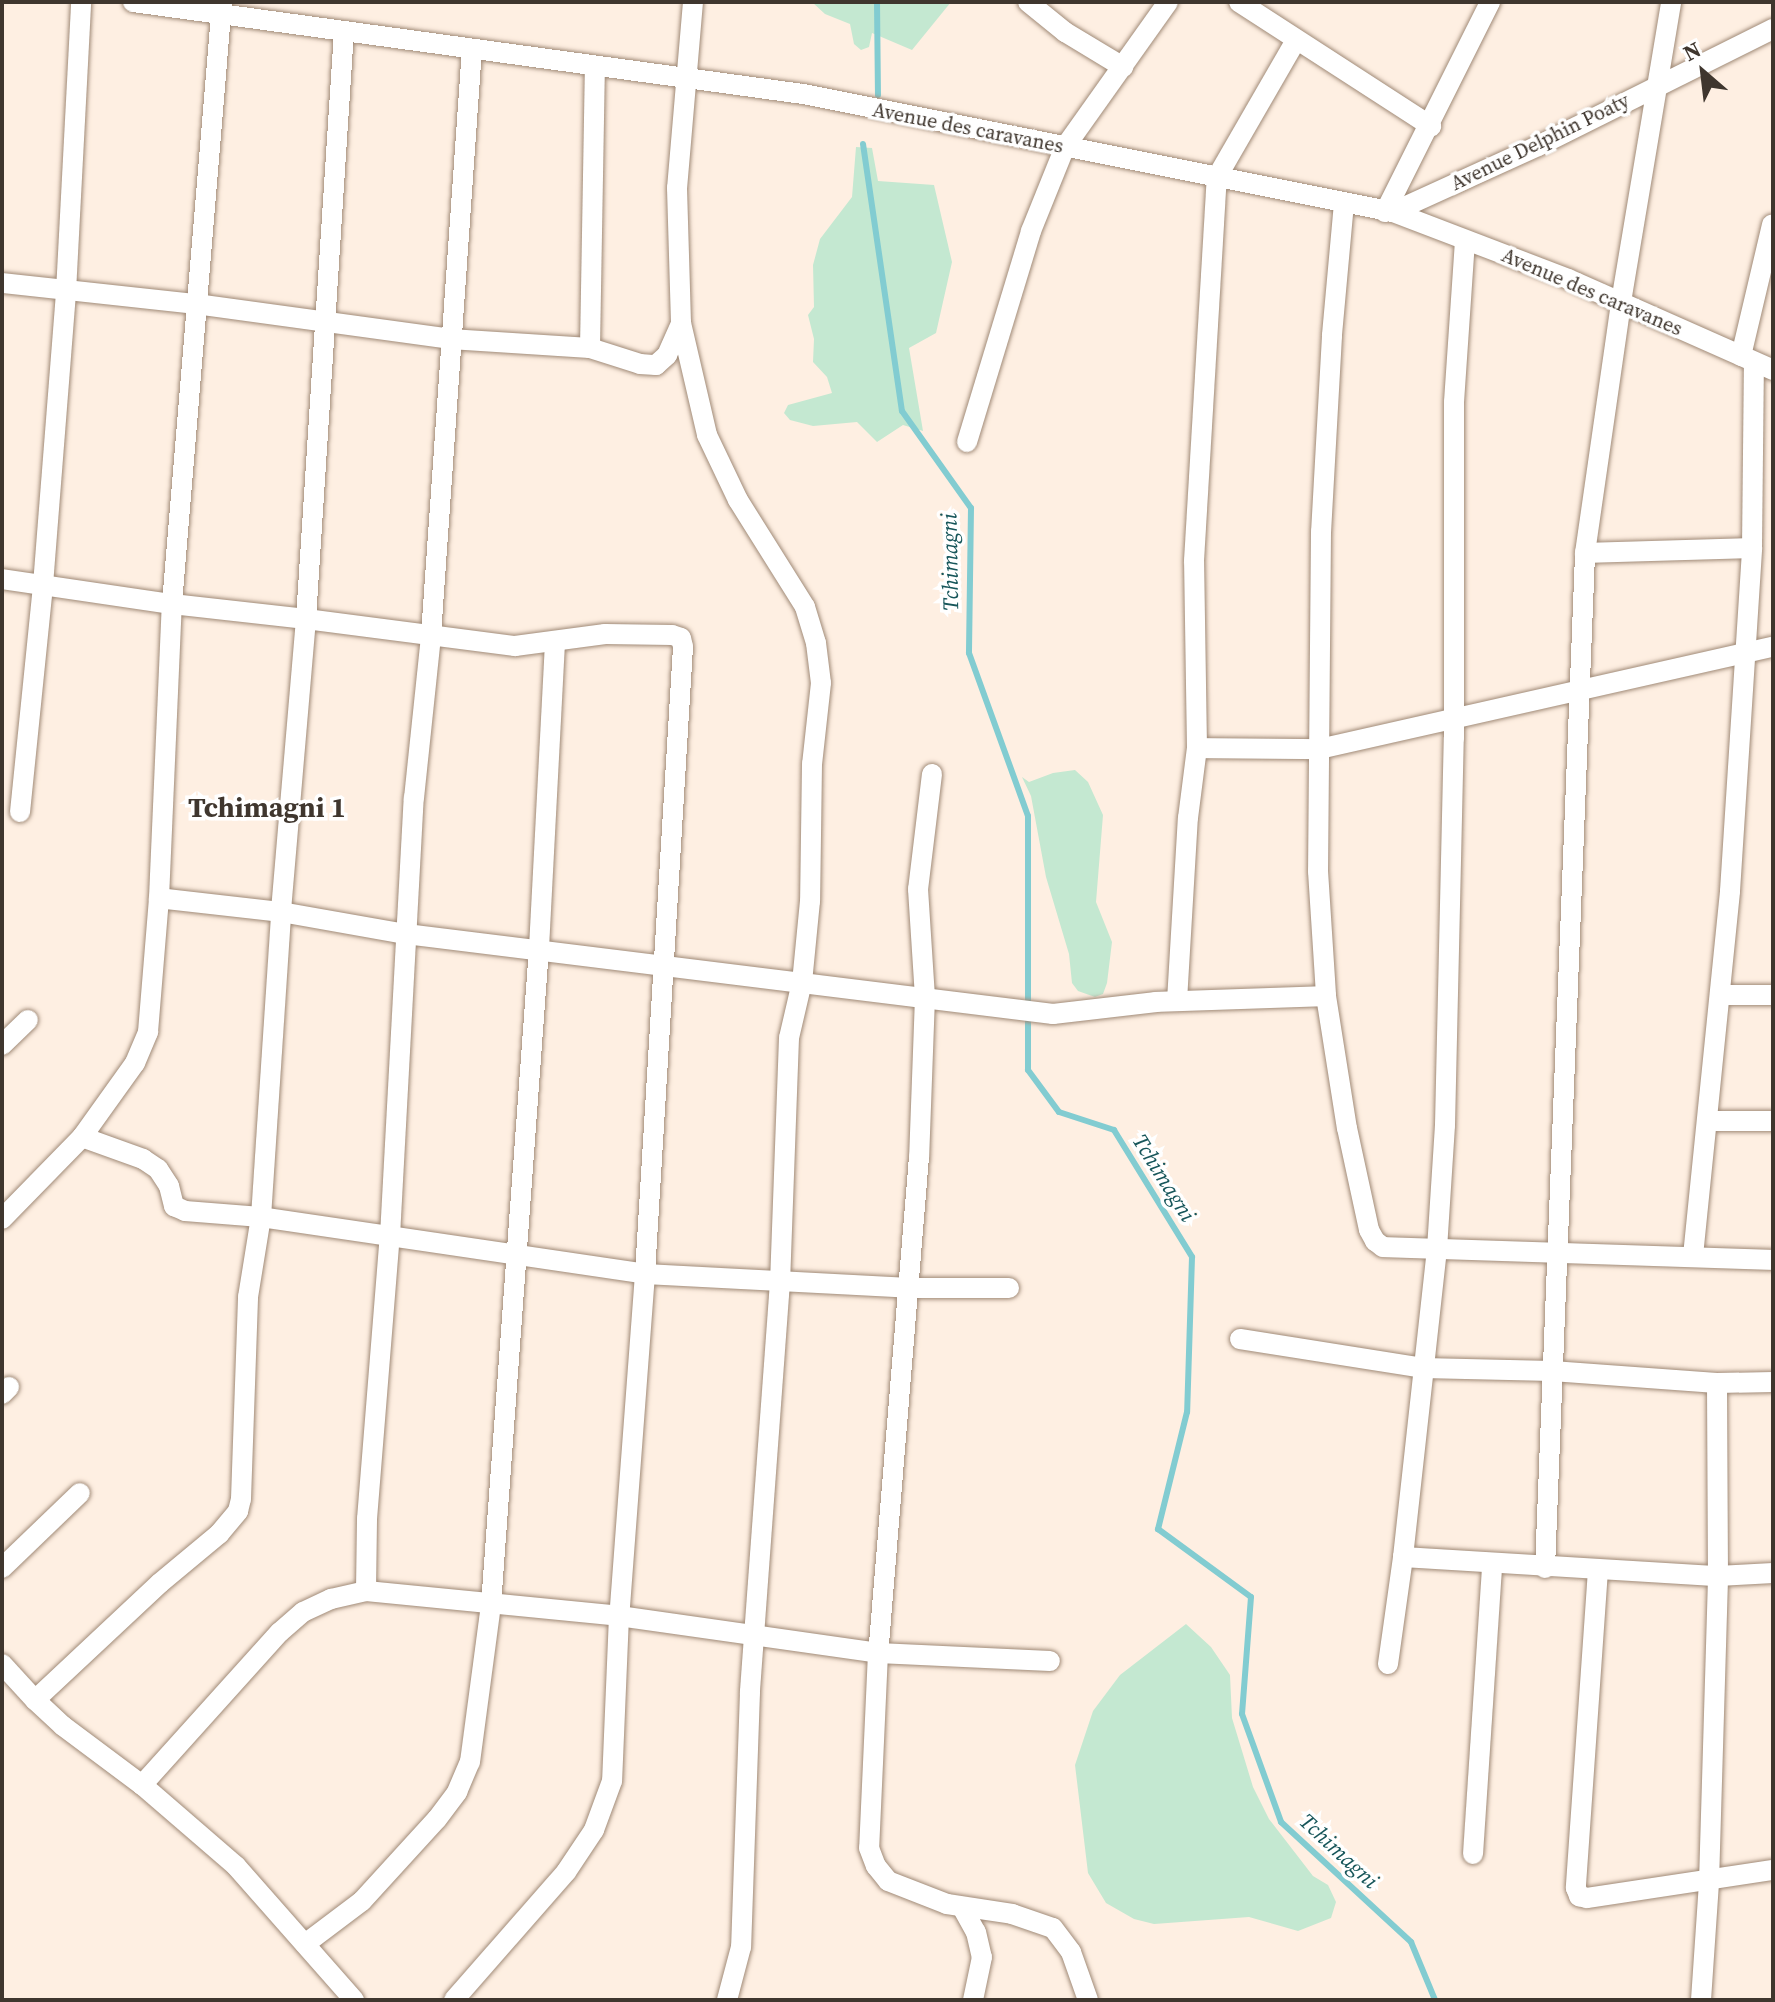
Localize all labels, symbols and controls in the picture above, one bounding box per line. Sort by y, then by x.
north arrow [1663,32,1743,112]
text: N [1678,34,1706,68]
street label: Avenue Delphin Poaty [1447,88,1633,196]
street label: Avenue des caravanes [871,98,1065,158]
street label: Avenue des caravanes [1498,243,1686,341]
water label: Tchimagni [936,513,964,611]
district label: Tchimagni 1 [188,790,346,824]
water label: Tchimagni [1127,1129,1201,1227]
water label: Tchimagni [1294,1808,1384,1894]

